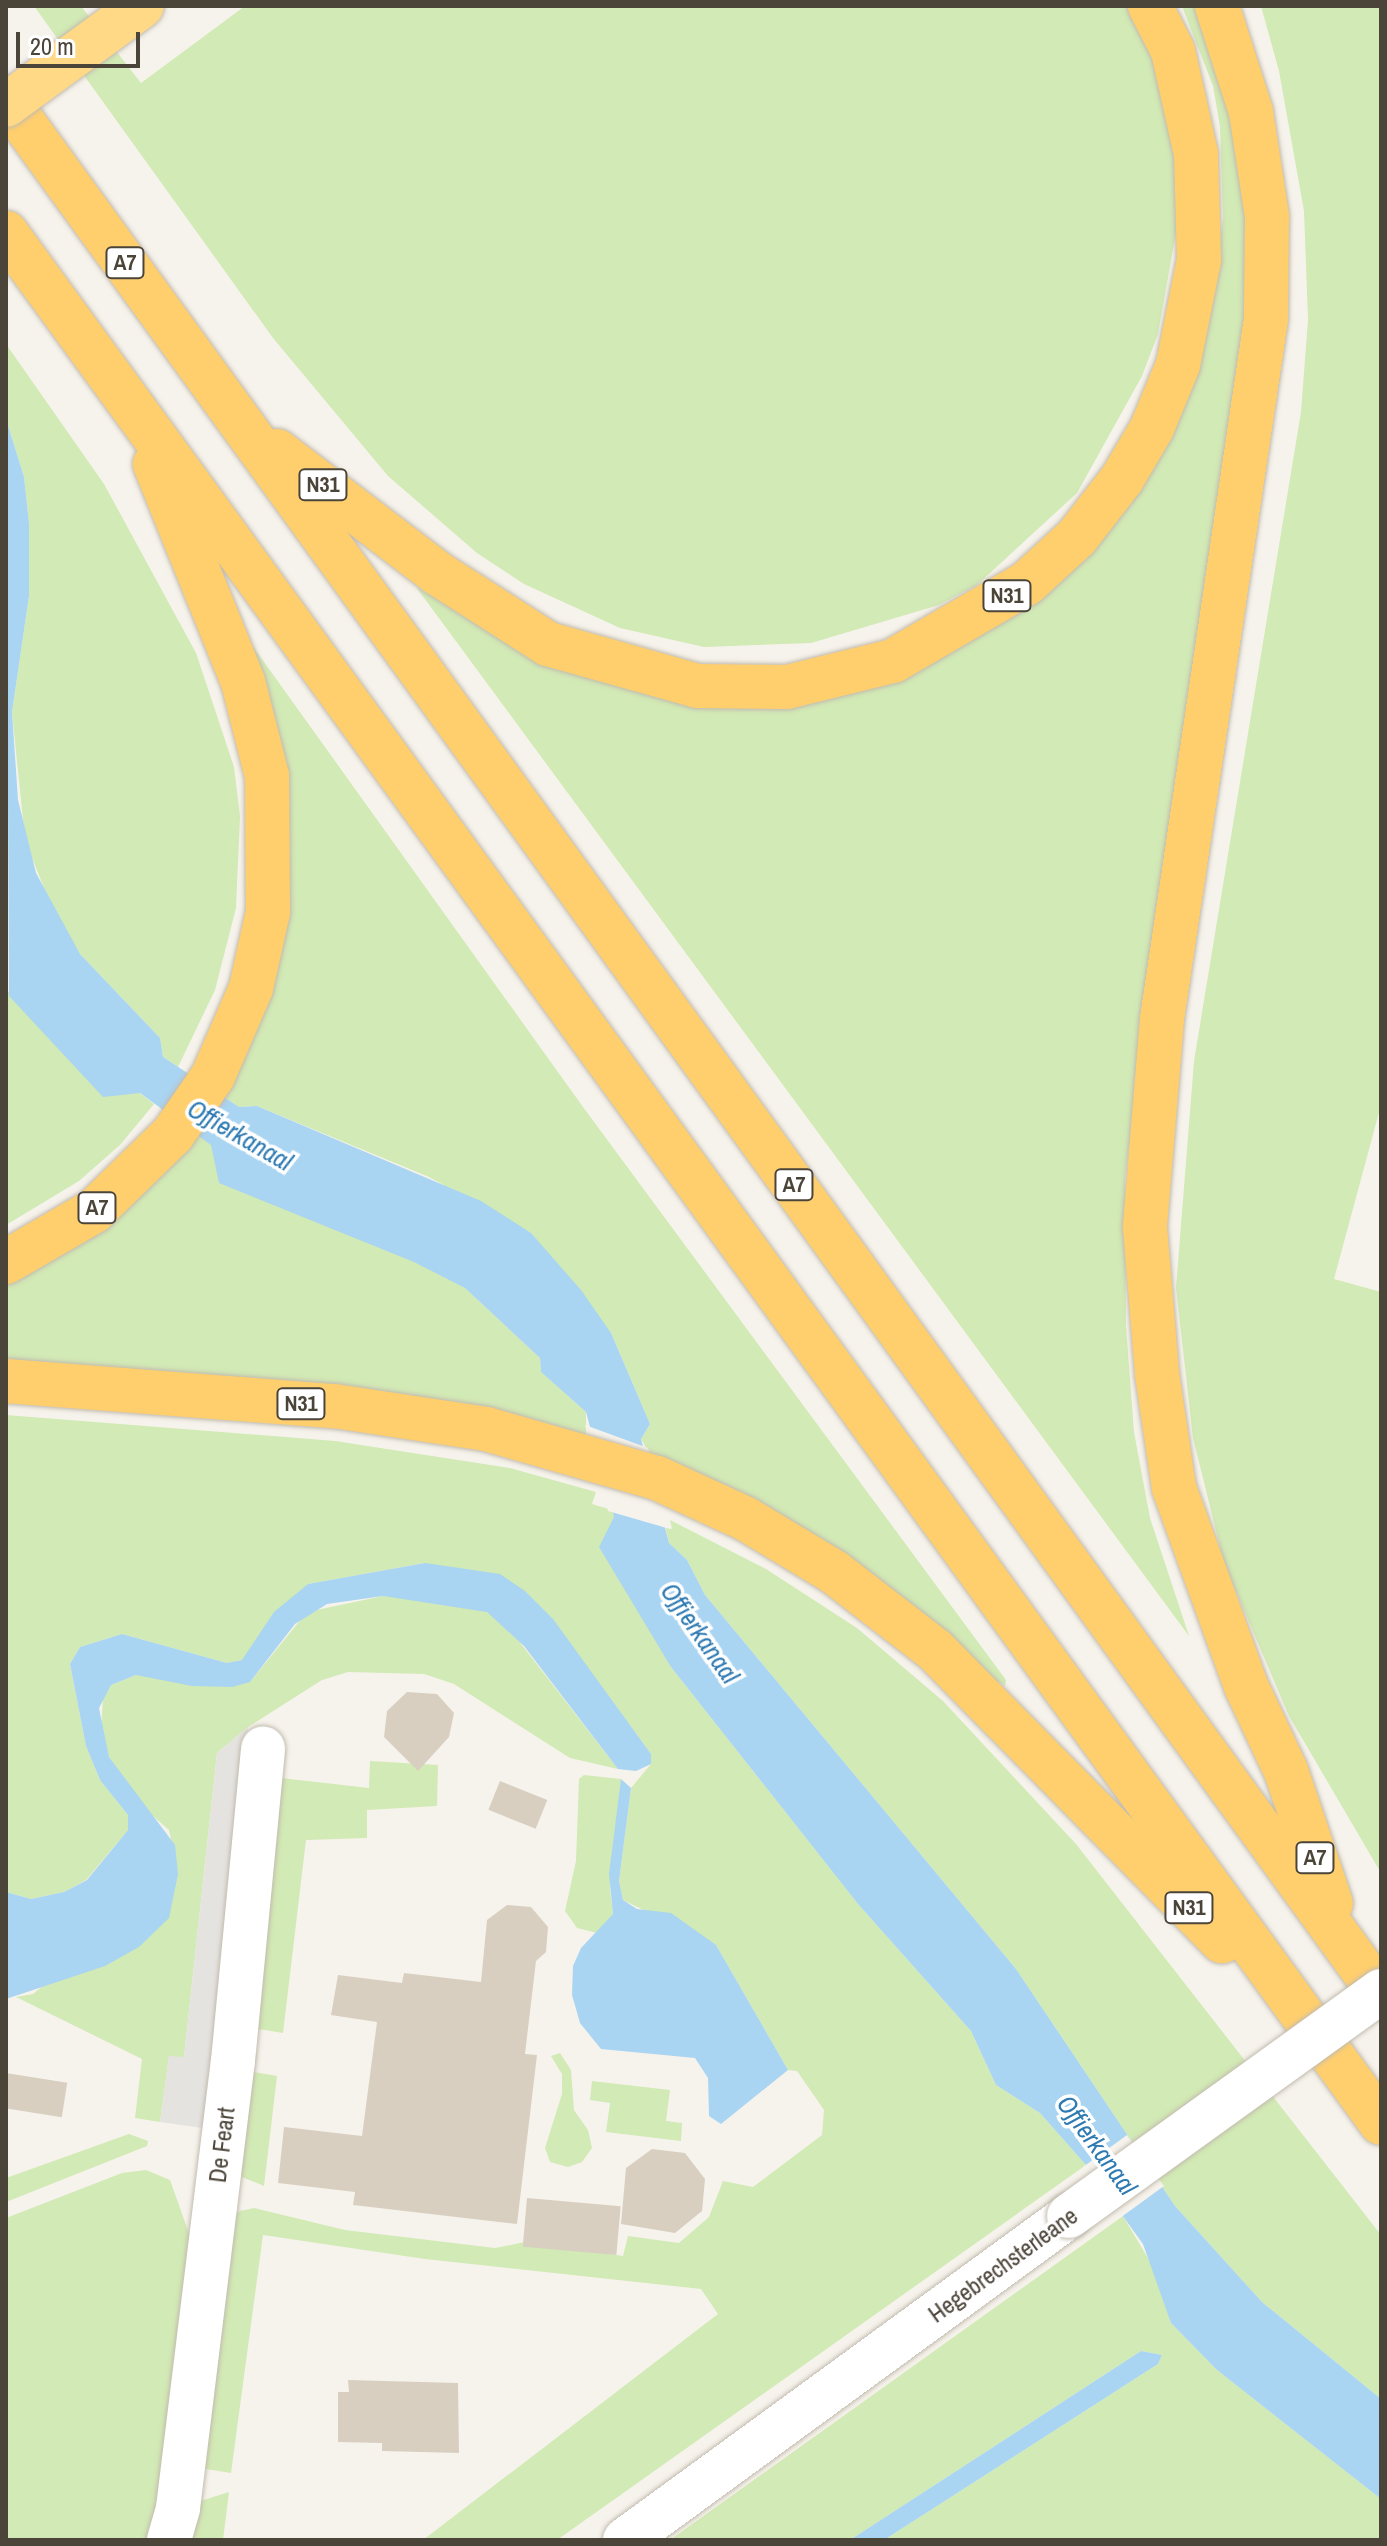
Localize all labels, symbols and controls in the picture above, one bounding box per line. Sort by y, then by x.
scale bar [20,16,144,66]
text: 20 m [30,30,74,62]
road number: A7 [105,245,145,281]
road number: N31 [297,467,349,503]
road number: N31 [981,578,1033,614]
water label: Offierkanaal [182,1093,298,1177]
road number: A7 [774,1167,814,1203]
road number: A7 [77,1190,117,1226]
road number: N31 [275,1386,327,1422]
water label: Offierkanaal [654,1577,746,1689]
road number: A7 [1295,1840,1335,1876]
road number: N31 [1163,1890,1215,1926]
water label: Offierkanaal [1050,2089,1144,2201]
street label: De Feart [203,2106,241,2184]
street label: Hegebrechsterleane [923,2201,1083,2329]

